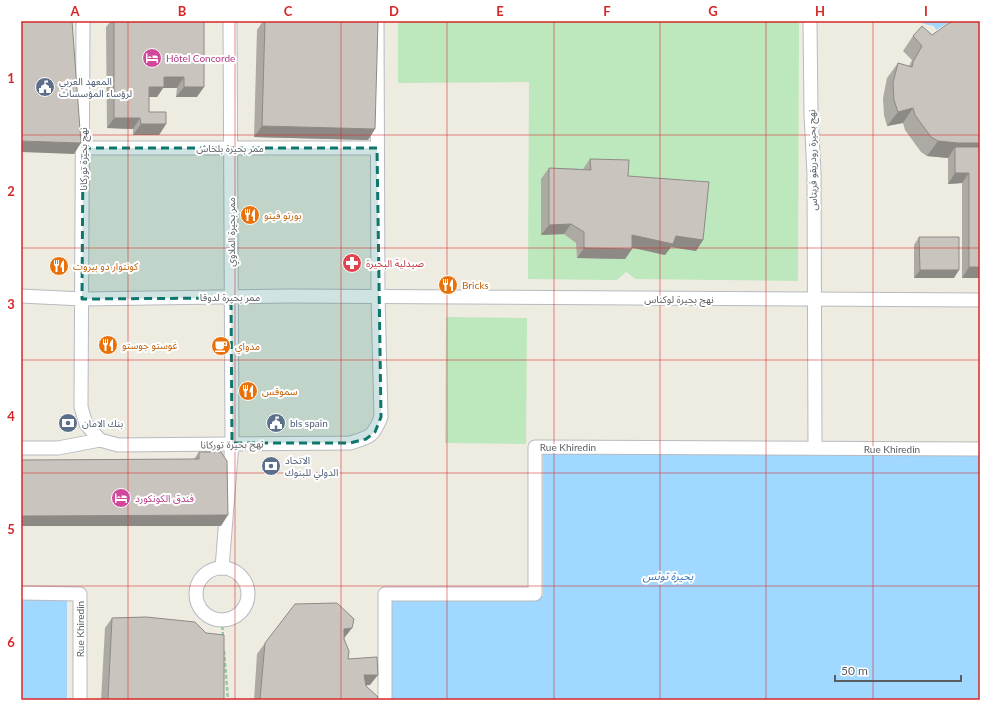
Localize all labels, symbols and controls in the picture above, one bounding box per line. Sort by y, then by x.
text: A [69,3,80,19]
text: B [178,3,187,19]
text: C [284,3,293,19]
text: D [389,3,399,19]
text: E [496,3,504,19]
text: F [603,3,611,19]
text: G [708,3,718,19]
text: H [815,3,825,19]
text: I [924,3,928,19]
hotel icon: Hôtel Concorde [141,47,163,69]
place label: Hôtel Concorde [166,52,235,64]
text: 1 [7,70,15,86]
place label: المعهد العربي لرؤساء المؤسسات [59,75,133,100]
public building icon: المعهد العربي لرؤساء المؤسسات [34,76,56,98]
street label: نهج بحيرة رودريقو فريتاس [805,109,821,211]
street label: نهج بحيرة توركانا [77,127,91,191]
street label: ممر بحيرة بلخاش [196,142,264,155]
text: 2 [7,183,15,199]
street label: ممر بحيرة الملاوي [225,197,239,267]
restaurant icon: بورتو فينو [239,204,261,226]
place label: بورتو فينو [264,209,302,222]
pharmacy icon: صيدلية البحيرة [341,252,363,274]
restaurant icon: كونتوار دو بيروت [48,255,70,277]
place label: صيدلية البحيرة [366,257,424,270]
place label: كونتوار دو بيروت [73,260,139,273]
restaurant icon: Bricks [437,274,459,296]
place label: Bricks [462,279,489,291]
street label: ممر بحيرة لدوقا [200,291,260,304]
street label: نهج بحيرة لوكناس [644,293,714,307]
text: 3 [7,296,15,312]
restaurant icon: غوستو جوستو [97,334,119,356]
cafe icon: مدواي [210,335,232,357]
place label: غوستو جوستو [122,339,178,352]
place label: مدواي [235,340,260,354]
restaurant icon: سموقس [237,380,259,402]
place label: سموقس [262,385,298,398]
text: 4 [7,408,15,424]
bank icon: بنك الامان [57,412,79,434]
public building icon: bls spain [265,412,287,434]
place label: بنك الامان [82,417,123,429]
place label: bls spain [290,417,328,429]
street label: نهج بحيرة توركانا [200,437,264,453]
street label: Rue Khiredin [540,441,596,453]
street label: Rue Khiredin [864,443,920,455]
place label: الاتحاد الدولي للبنوك [285,454,338,480]
bank icon: الاتحاد الدولي للبنوك [260,455,282,477]
hotel icon: فندق الكونكورد [110,487,132,509]
place label: فندق الكونكورد [135,492,194,505]
text: 5 [7,521,15,537]
water label: بحيرة تونس [643,569,694,583]
street label: Rue Khiredin [74,601,86,657]
text: 6 [7,634,15,650]
scale bar [835,657,961,683]
text: 50 m [841,663,868,678]

